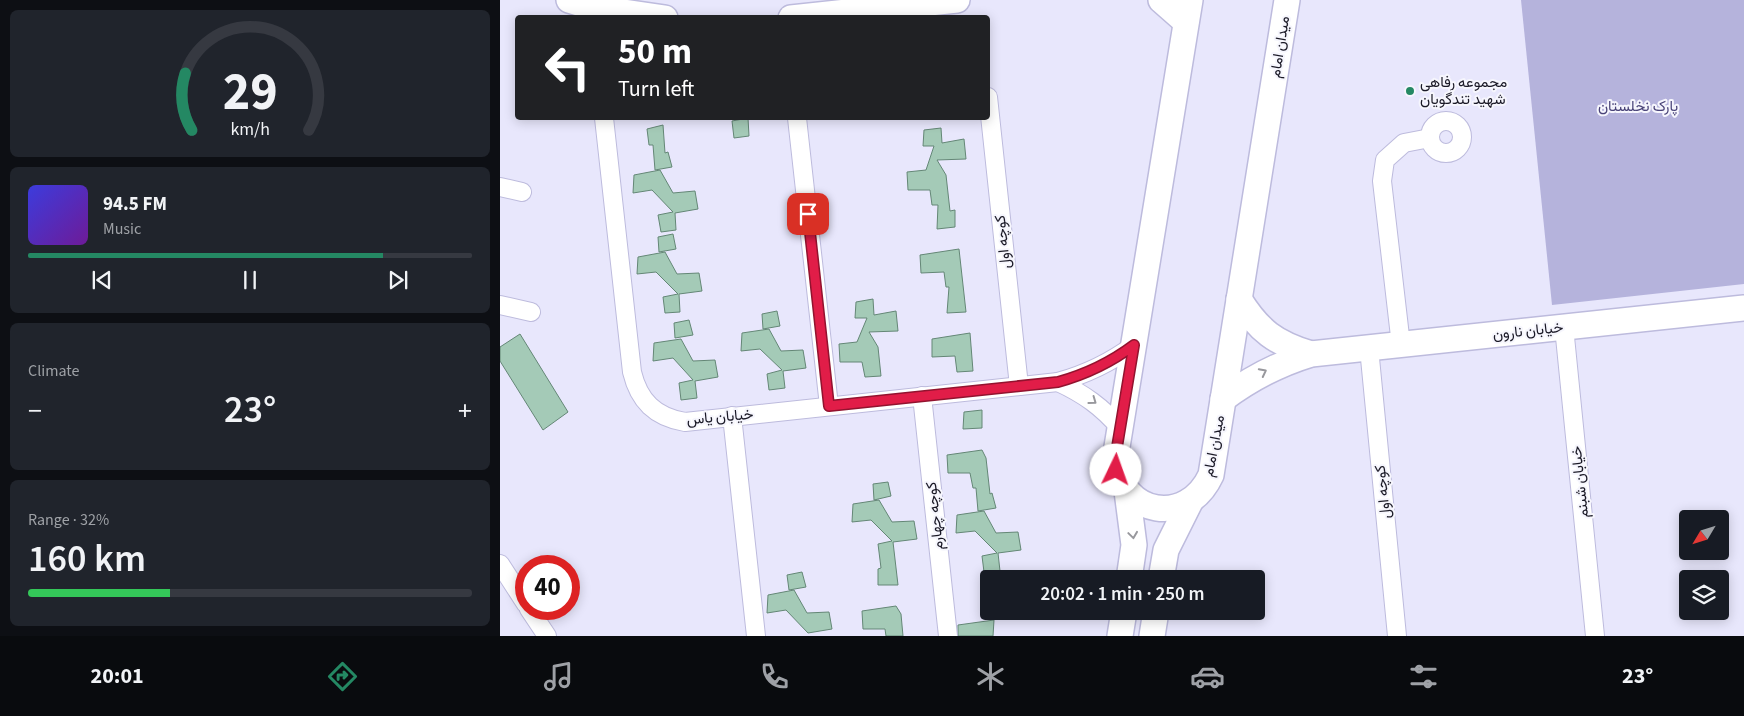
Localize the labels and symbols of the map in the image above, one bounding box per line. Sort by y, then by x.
street label: میدان امام [1265,15,1295,79]
place label: مجموعه رفاهی شهید تندگویان [1420,72,1507,110]
marker: مجموعه رفاهی شهید تندگویان [1404,85,1416,97]
park label: پارک نخلستان [1598,96,1678,117]
pin [787,193,829,235]
street label: کوچه اول [990,214,1016,270]
street label: خیابان نارون [1492,317,1564,345]
one-way arrow [1258,368,1267,378]
one-way arrow [1087,395,1096,403]
street label: خیابان یاس [686,404,754,430]
street label: میدان امام [1198,413,1230,479]
position arrow [1089,443,1141,495]
street label: خیابان شبنم [1566,445,1594,519]
street label: کوچه اول [1370,464,1396,520]
street label: کوچه چهارم [921,481,949,551]
north arrow [1679,510,1729,560]
one-way arrow [1127,531,1138,539]
speed limit sign: 40 [515,555,580,620]

